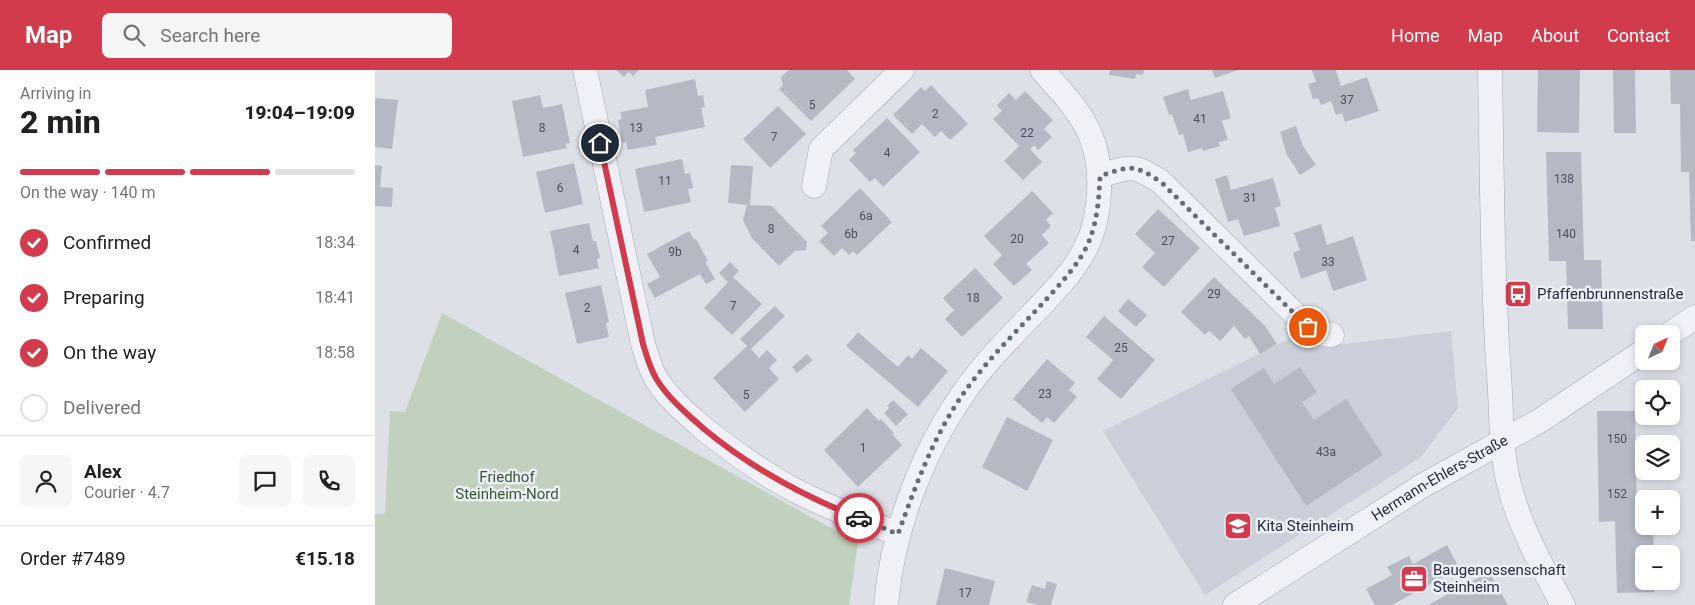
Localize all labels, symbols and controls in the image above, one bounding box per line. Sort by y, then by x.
search box [102,13,452,58]
text: Map [25,21,72,49]
icon: search [120,21,148,49]
text: Search here [160,24,260,47]
text: Home [1391,25,1440,46]
text: Map [1468,25,1503,46]
text: About [1531,25,1579,46]
text: Contact [1607,25,1670,46]
text: Arriving in [20,84,91,103]
house number: 37 [1340,93,1354,107]
house number: 5 [809,98,816,112]
text: 19:04–19:09 [244,101,355,124]
text: 2 min [20,103,101,141]
house number: 2 [932,107,939,121]
house number: 41 [1193,112,1207,126]
house number: 8 [539,121,546,135]
house number: 13 [629,121,643,135]
pin [579,122,621,164]
house number: 22 [1020,126,1034,140]
icon: home [586,129,614,157]
house number: 7 [771,130,778,144]
house number: 4 [884,146,891,160]
house number: 138 [1554,172,1574,186]
house number: 11 [658,174,672,188]
house number: 6 [557,181,564,195]
text: On the way · 140 m [20,183,156,202]
house number: 31 [1243,191,1257,205]
house number: 6a [859,209,873,223]
house number: 8 [768,222,775,236]
house number: 6b [844,227,858,241]
house number: 140 [1556,227,1576,241]
icon: check [20,229,48,257]
text: Confirmed [63,231,151,254]
house number: 20 [1010,232,1024,246]
text: 18:34 [315,233,355,252]
house number: 27 [1161,234,1175,248]
house number: 4 [573,243,580,257]
house number: 9b [668,245,682,259]
house number: 33 [1321,255,1335,269]
bus stop icon: Pfaffenbrunnenstraße [1503,279,1533,309]
icon: check [20,284,48,312]
place label: Pfaffenbrunnenstraße [1537,285,1683,303]
text: Preparing [63,286,145,309]
house number: 29 [1207,287,1221,301]
text: 18:41 [315,288,355,307]
house number: 18 [966,291,980,305]
house number: 7 [730,299,737,313]
house number: 2 [584,301,591,315]
pin [1287,306,1329,348]
icon: bag [1294,313,1322,341]
north arrow [1635,325,1680,370]
map controls [1635,325,1680,590]
icon: check [20,339,48,367]
text: On the way [63,341,156,364]
house number: 25 [1114,341,1128,355]
text: 18:58 [315,343,355,362]
button: locate [1635,380,1680,425]
house number: 23 [1038,387,1052,401]
house number: 5 [743,388,750,402]
text: Delivered [63,396,141,419]
street label: Hermann-Ehlers-Straße [1368,431,1511,525]
house number: 150 [1607,432,1627,446]
button: layers [1635,435,1680,480]
house number: 1 [860,441,866,455]
house number: 43a [1316,445,1336,459]
button: person [20,455,72,507]
button: chat [239,455,291,507]
button: phone [303,455,355,507]
text: Alex [84,460,122,483]
park label: Friedhof Steinheim-Nord [455,468,559,503]
text: Courier · 4.7 [84,483,170,502]
house number: 152 [1607,487,1627,501]
button: + [1635,490,1680,535]
courier [834,493,884,543]
icon: car [845,504,873,532]
school or university icon: Kita Steinheim [1223,511,1253,541]
place label: Kita Steinheim [1257,517,1354,535]
button: − [1635,545,1680,590]
text: Order #7489 [20,547,126,570]
text: €15.18 [295,547,355,570]
place label: Baugenossenschaft Steinheim [1433,561,1566,596]
office icon: Baugenossenschaft Steinheim [1399,564,1429,594]
house number: 17 [958,586,972,600]

